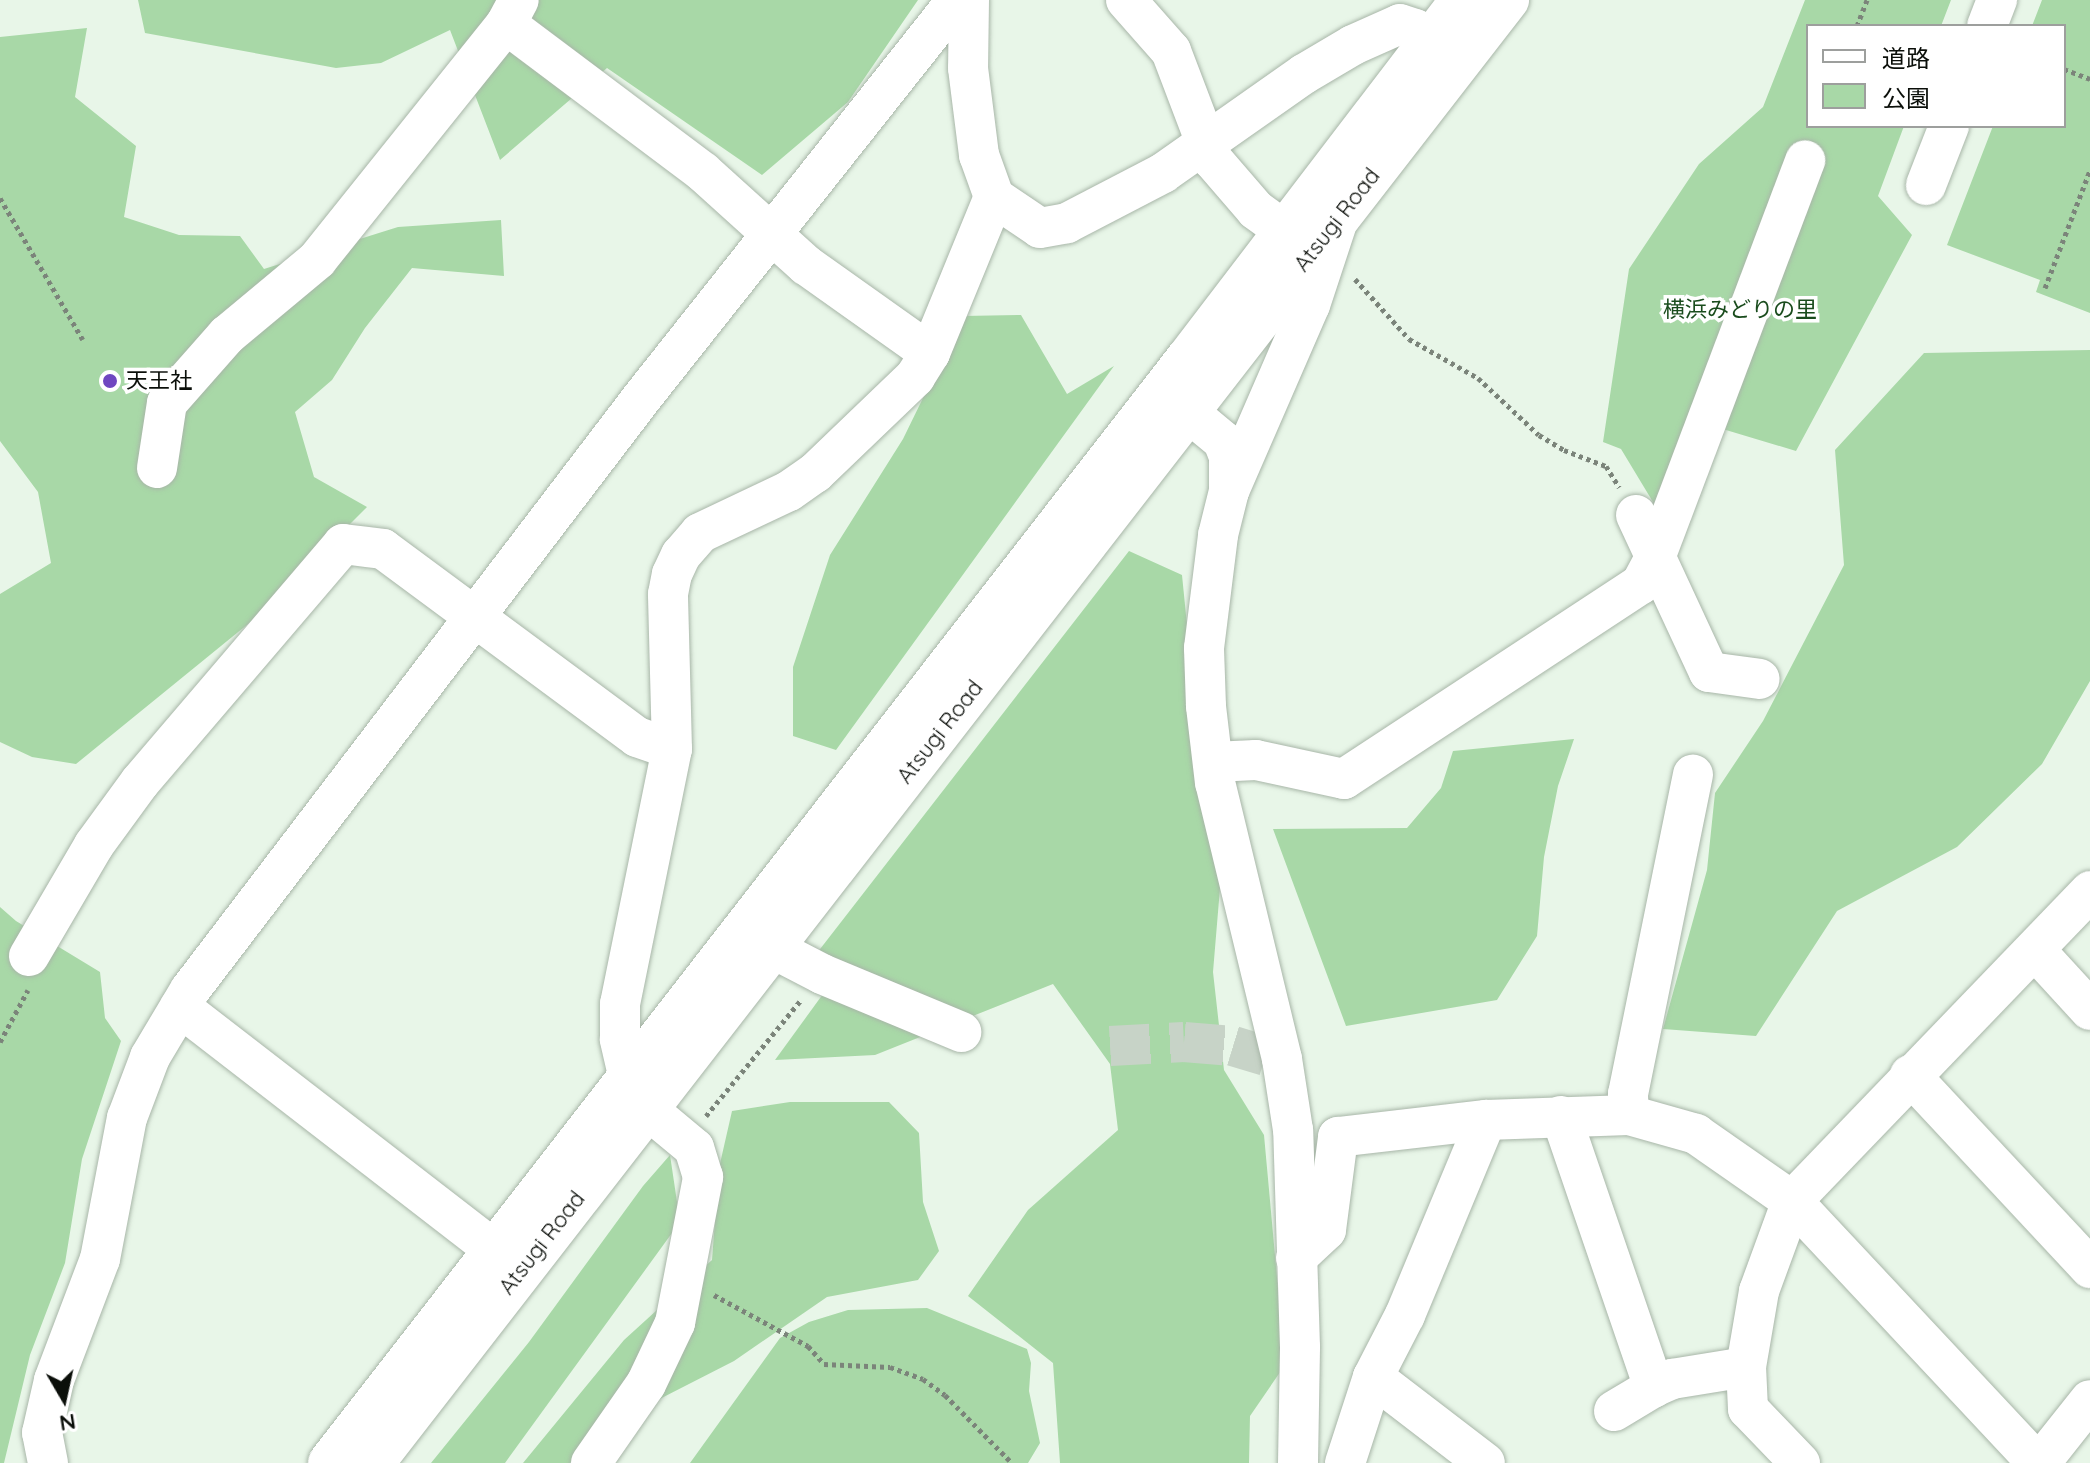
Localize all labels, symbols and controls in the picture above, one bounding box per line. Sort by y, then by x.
legend [1806,24,2066,128]
text: 道路 [1882,43,1930,73]
text: 公園 [1882,83,1930,113]
street label: Atsugi Road [1289,163,1385,277]
park label: 横浜みどりの里 [1663,297,1817,323]
place label: 天王社 [126,368,192,394]
marker: 天王社 [101,372,119,390]
street label: Atsugi Road [892,675,988,789]
street label: Atsugi Road [494,1186,590,1300]
north arrow [24,1359,104,1439]
text: N [58,1408,78,1438]

